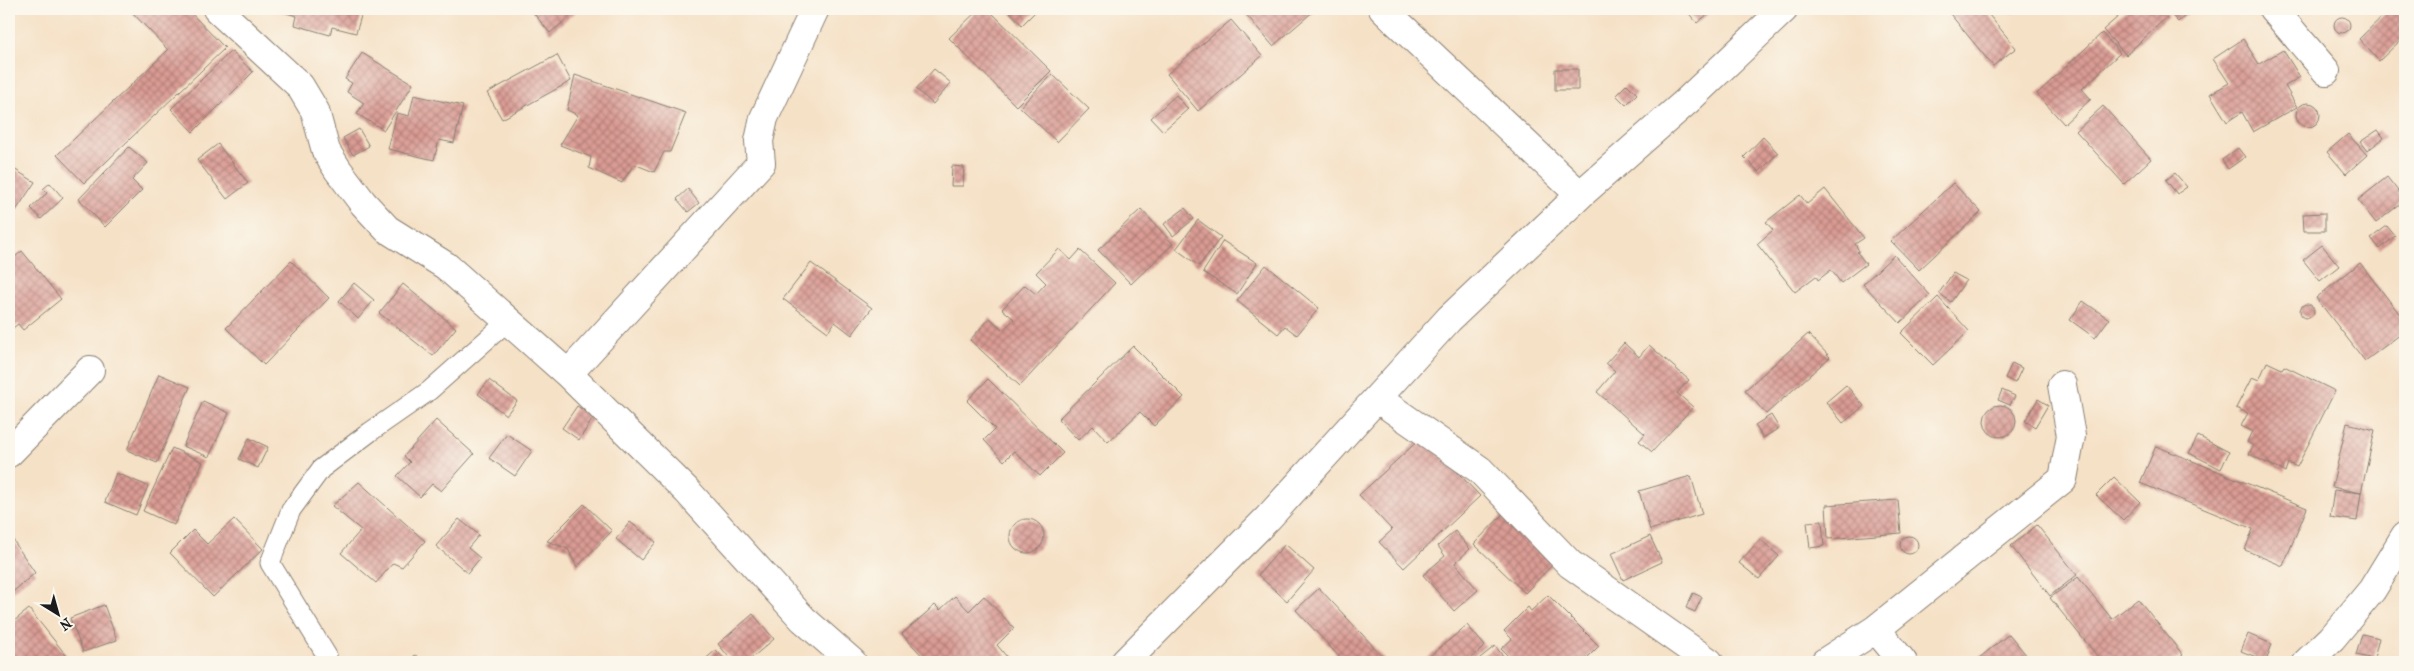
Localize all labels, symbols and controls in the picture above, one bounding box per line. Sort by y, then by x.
north arrow [32,588,82,638]
text: N [56,614,75,634]

